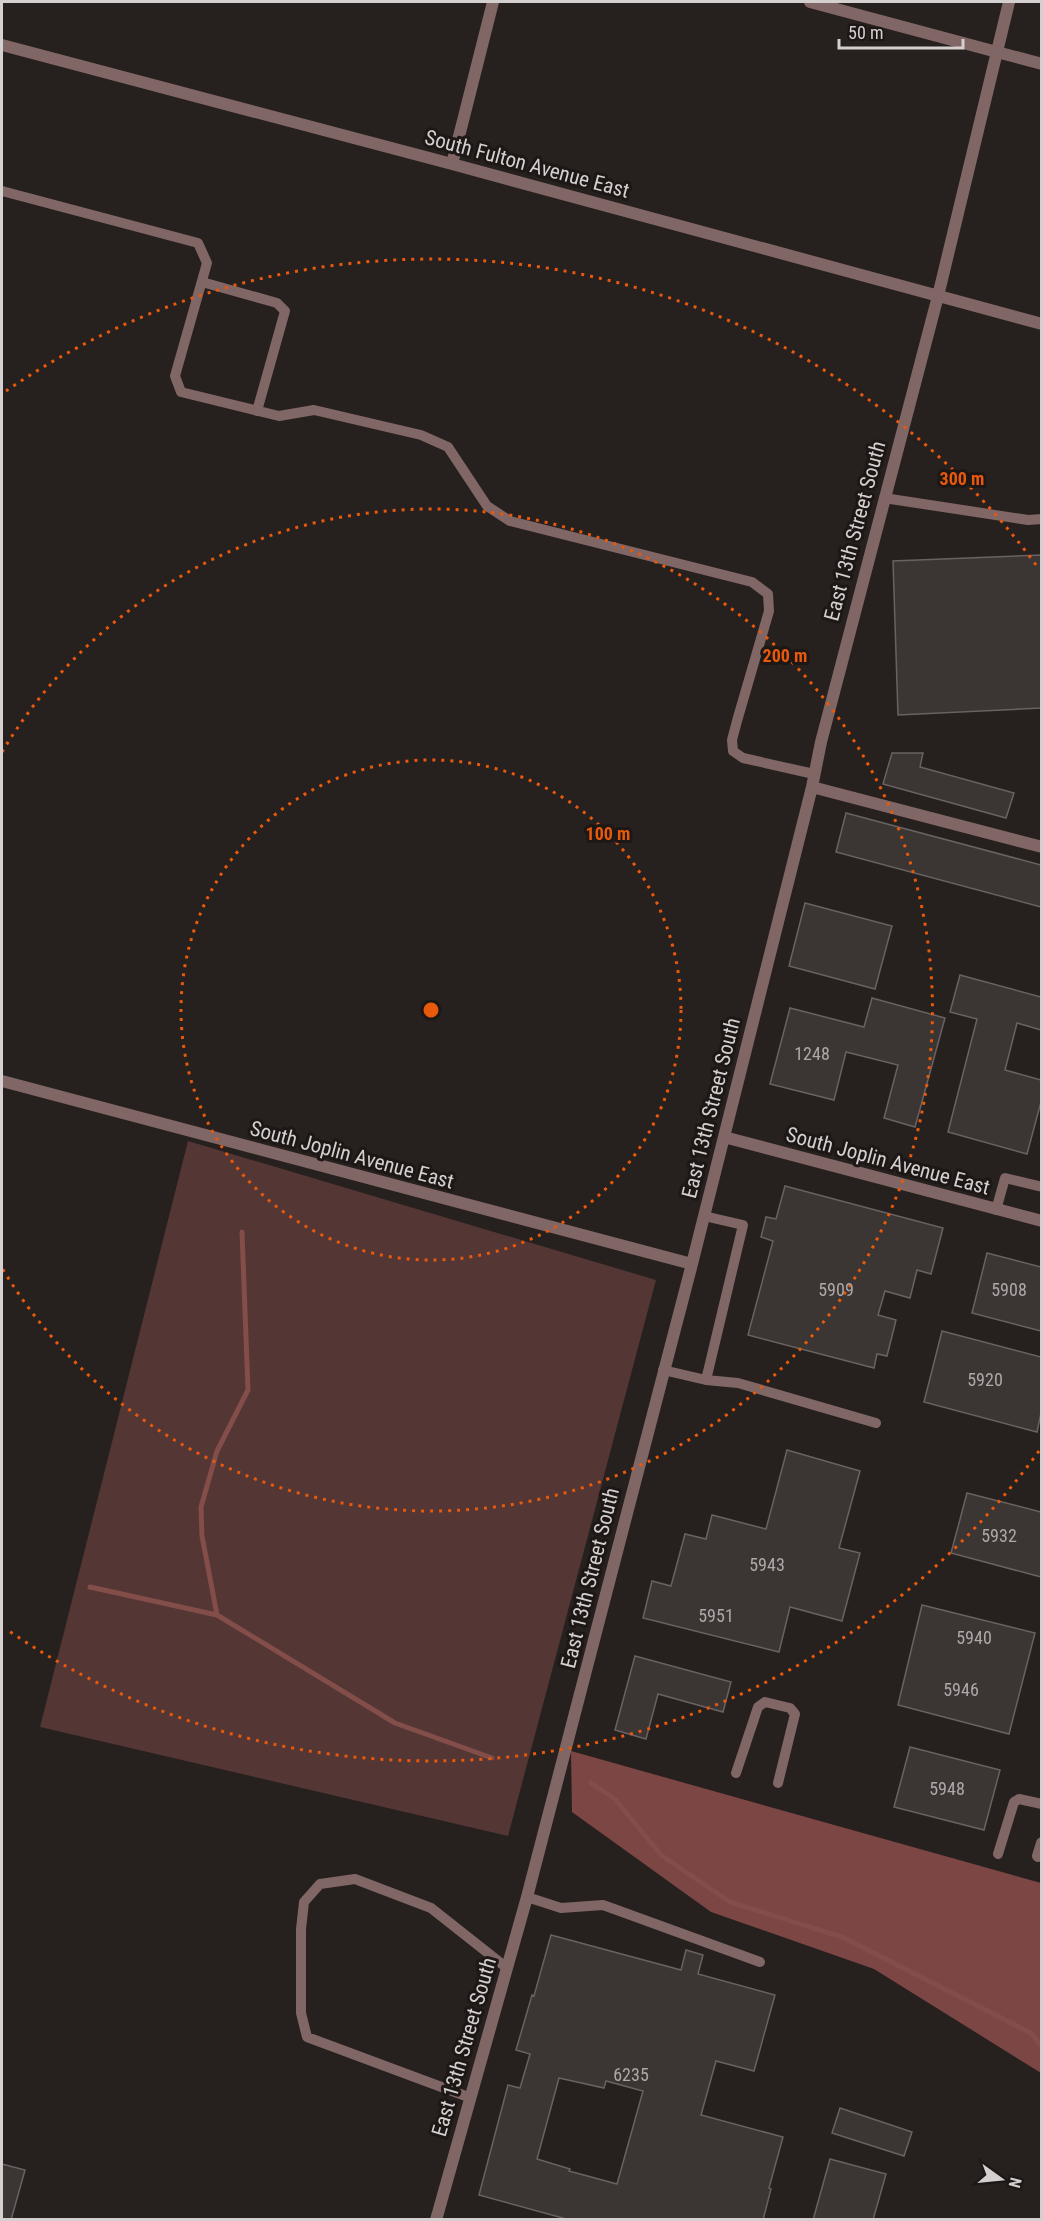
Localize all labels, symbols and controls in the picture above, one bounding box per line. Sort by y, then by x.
scale bar [839,12,964,50]
text: 50 m [848,22,883,43]
street label: South Fulton Avenue East [422,125,632,203]
street label: East 13th Street South [819,439,891,623]
text: 300 m [940,468,984,489]
text: 200 m [763,645,807,666]
text: 100 m [586,823,630,844]
centre of rings [421,1000,441,1020]
street label: East 13th Street South [677,1015,745,1201]
house number: 1248 [794,1043,830,1064]
street label: South Joplin Avenue East [247,1116,457,1194]
street label: South Joplin Avenue East [783,1122,993,1200]
house number: 5909 [818,1279,854,1300]
house number: 5908 [991,1279,1027,1300]
house number: 5920 [967,1369,1003,1390]
street label: East 13th Street South [556,1485,624,1671]
house number: 5932 [981,1525,1017,1546]
house number: 5943 [749,1554,785,1575]
house number: 5951 [698,1605,734,1626]
house number: 5940 [956,1627,992,1648]
house number: 5946 [943,1679,979,1700]
house number: 5948 [929,1778,965,1799]
street label: East 13th Street South [427,1955,501,2139]
house number: 6235 [613,2064,649,2085]
north arrow [971,2149,1031,2209]
text: N [1005,2176,1025,2190]

